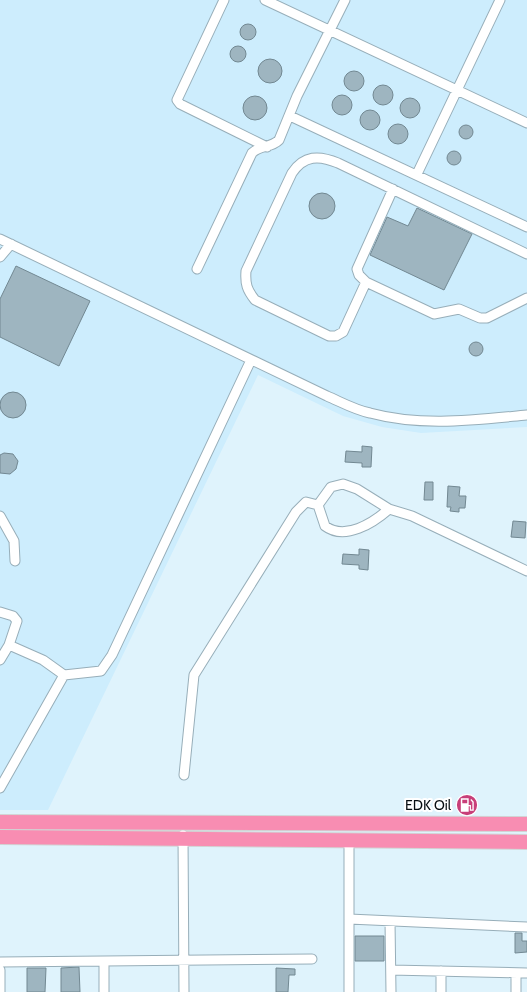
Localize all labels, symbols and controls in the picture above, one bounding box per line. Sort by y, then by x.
fuel station icon: EDK Oil [455,793,479,817]
place label: EDK Oil [405,796,452,814]

